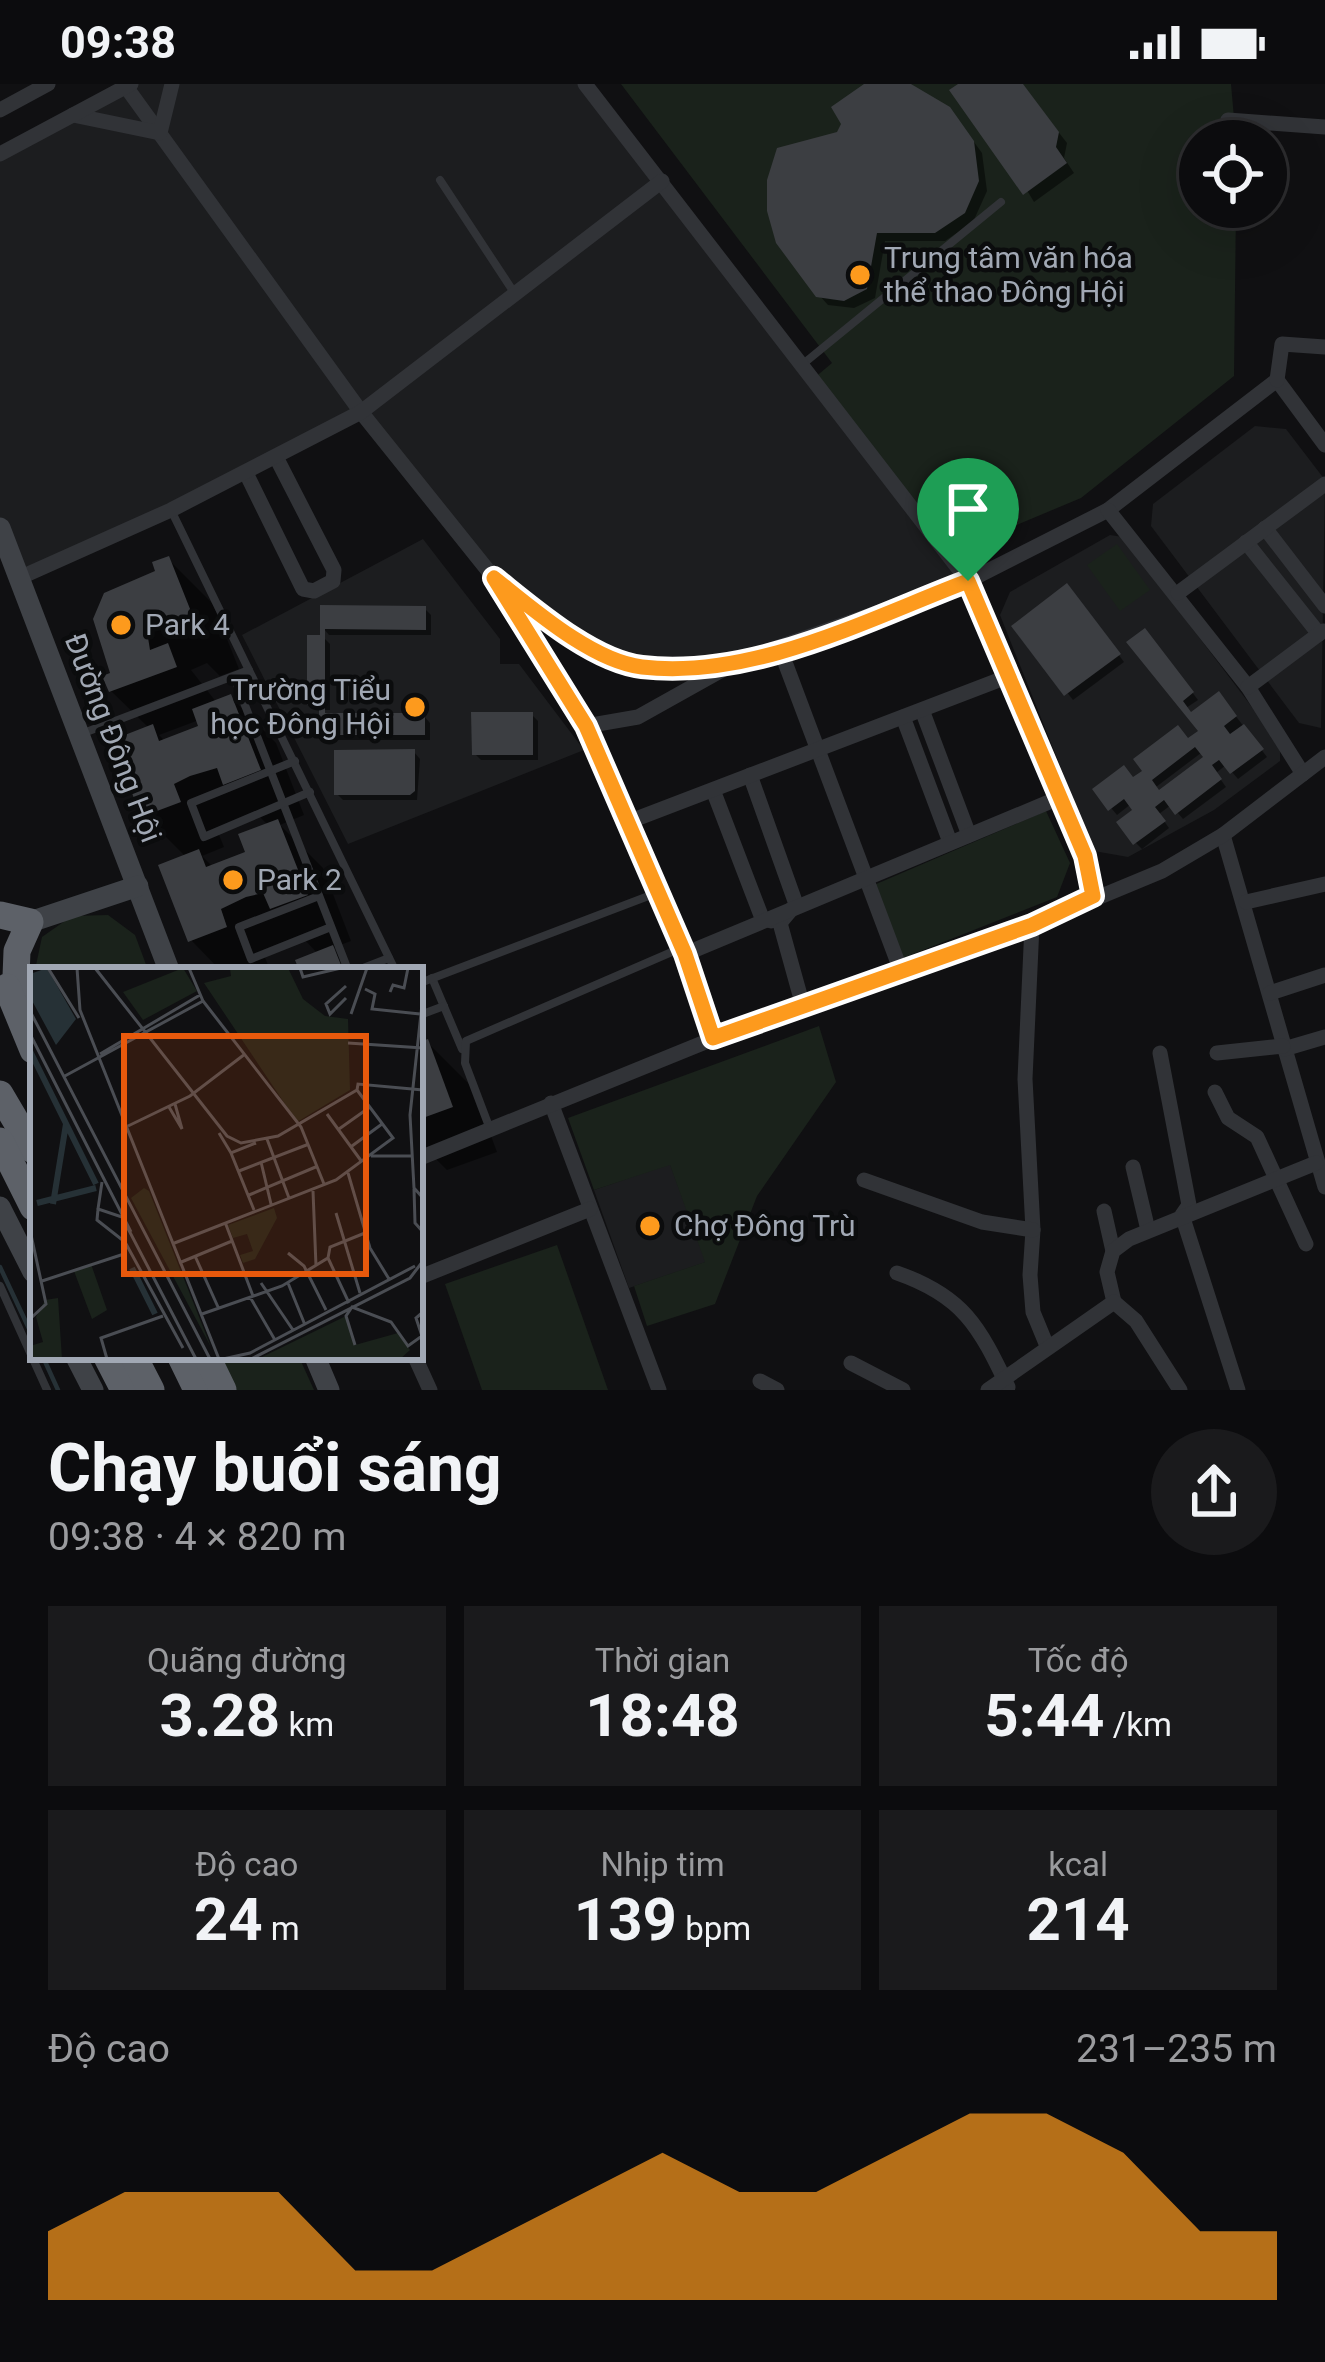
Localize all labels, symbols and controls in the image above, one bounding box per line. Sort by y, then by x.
text: 09:38 [60,16,176,69]
map controls [1179,120,1287,228]
button: locate [1179,120,1287,228]
place label: Trung tâm văn hóa thể thao Đông Hội [884,240,1133,309]
marker: Trung tâm văn hóa thể thao Đông Hội [847,262,873,288]
pin [917,458,1019,581]
icon: arrive [935,476,1001,542]
place label: Park 4 [145,607,230,642]
marker: Park 4 [108,612,134,638]
street label: Đường Đông Hội [58,629,169,847]
place label: Trường Tiểu học Đông Hội [210,672,391,741]
marker: Trường Tiểu học Đông Hội [402,694,428,720]
place label: Park 2 [257,862,342,897]
marker: Park 2 [220,867,246,893]
inset map [30,967,423,1360]
place label: Chợ Đông Trù [674,1208,856,1243]
marker: Chợ Đông Trù [637,1213,663,1239]
button: share [1151,1429,1277,1555]
text: Chạy buổi sáng [48,1430,502,1507]
text: 09:38 · 4 × 820 m [48,1514,346,1560]
text: Quãng đường [147,1641,347,1680]
text: Thời gian [595,1641,730,1680]
text: Tốc độ [1028,1641,1129,1680]
text: 3.28 [160,1680,280,1751]
text: 18:48 [585,1680,740,1751]
text: 5:44 [984,1680,1105,1751]
text: km [280,1705,334,1744]
text: /km [1105,1705,1172,1744]
text: Độ cao [195,1845,298,1884]
text: Nhịp tim [600,1845,725,1884]
text: kcal [1048,1845,1108,1884]
text: 24 [194,1884,263,1955]
text: 139 [574,1884,677,1955]
text: 214 [1027,1884,1130,1955]
text: m [263,1909,300,1948]
text: bpm [677,1909,751,1948]
text: Độ cao [48,2026,170,2072]
text: 231–235 m [1076,2026,1277,2072]

